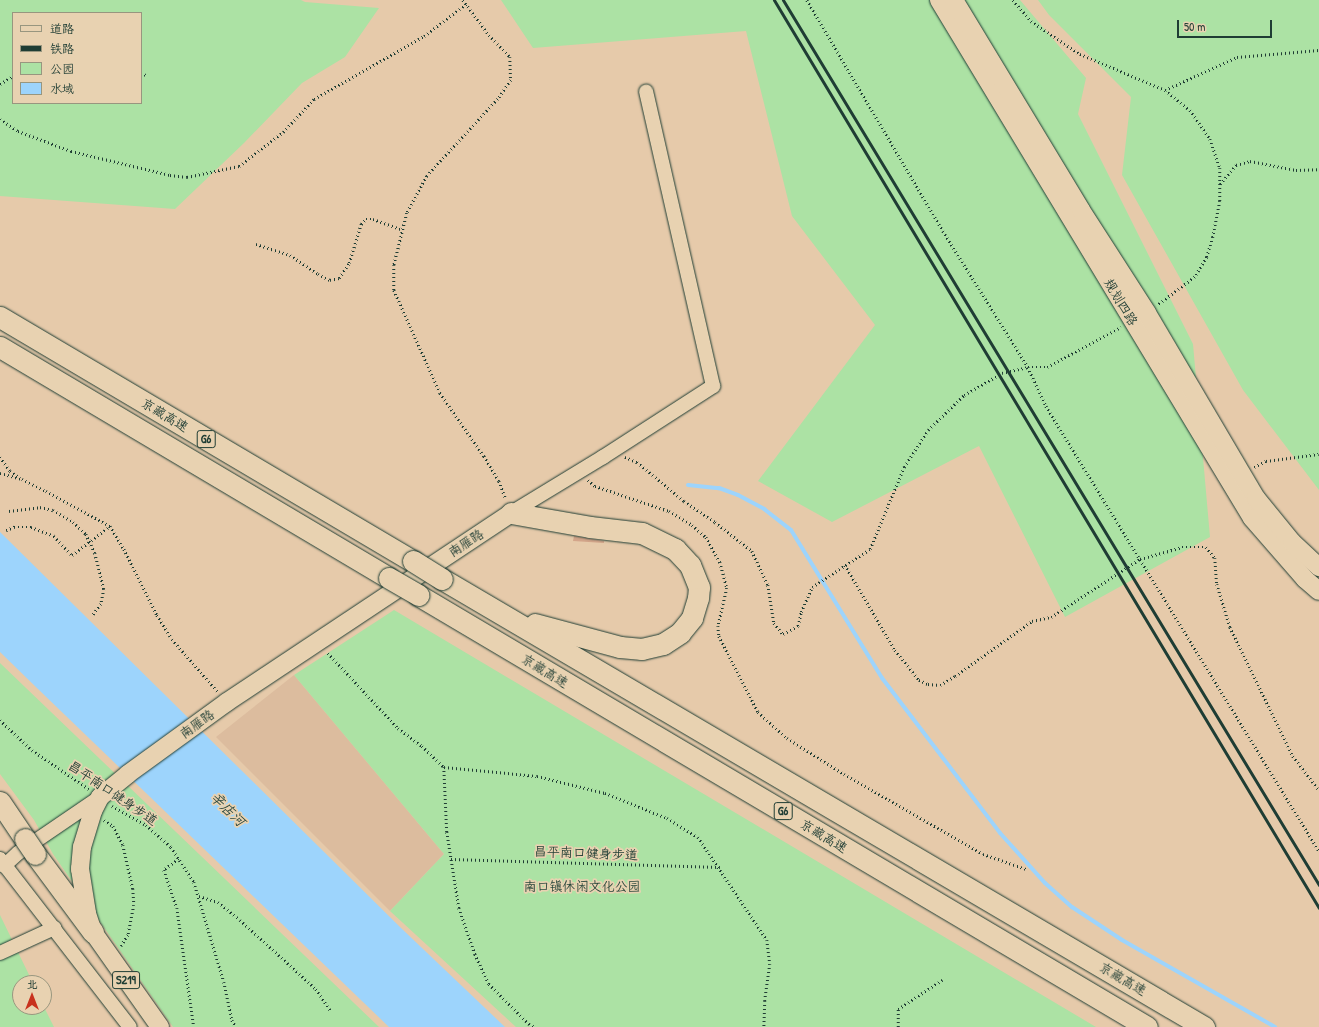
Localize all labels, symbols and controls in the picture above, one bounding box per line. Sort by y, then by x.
legend [12,12,142,104]
scale bar [1179,12,1274,38]
text: 50 m [1184,18,1205,35]
text: 道路 [50,20,74,37]
text: 铁路 [50,40,74,57]
text: 公园 [50,60,74,77]
text: 水域 [50,80,74,97]
street label: 规划四路 [1101,276,1141,328]
street label: 京藏高速 [139,395,191,435]
road number: G6 [196,429,216,449]
street label: 南雁路 [445,526,487,560]
street label: 京藏高速 [519,651,571,691]
street label: 南雁路 [177,706,217,742]
street label: 昌平南口健身步道 [66,757,160,829]
water label: 辛店河 [207,788,249,830]
road number: G6 [773,801,793,821]
street label: 京藏高速 [798,816,850,856]
street label: 昌平南口健身步道 [534,843,638,863]
park label: 南口镇休闲文化公园 [524,878,640,894]
street label: 京藏高速 [1097,959,1149,999]
road number: S219 [112,970,140,990]
north arrow [12,975,52,1015]
text: 北 [27,977,38,991]

